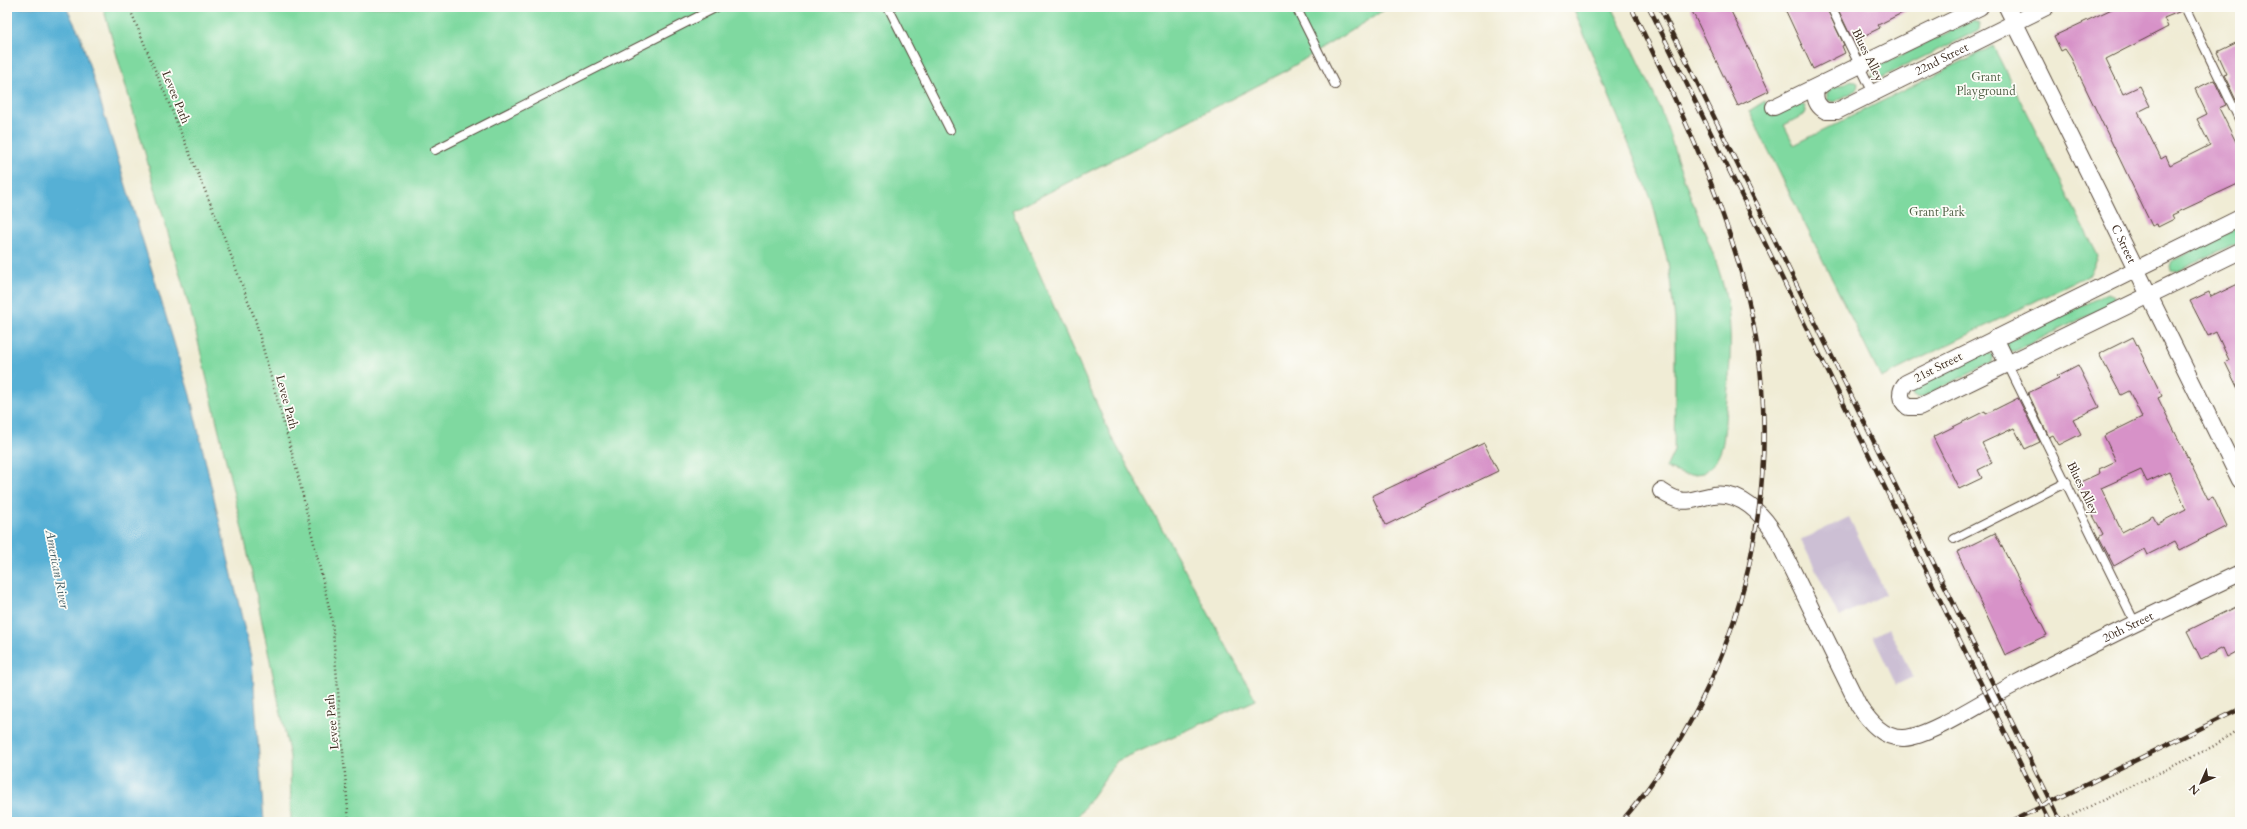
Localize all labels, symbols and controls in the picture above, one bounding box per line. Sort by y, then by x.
street label: Blues Alley [1848,26,1888,85]
street label: 22nd Street [1912,39,1971,79]
street label: Levee Path [158,68,194,126]
park label: Grant Playground [1956,69,2016,99]
park label: Grant Park [1909,204,1966,220]
street label: C Street [2107,222,2140,266]
street label: 21st Street [1911,348,1965,386]
street label: Levee Path [272,373,302,431]
street label: Blues Alley [2063,459,2103,518]
water label: American River [40,527,74,611]
street label: 20th Street [2100,608,2156,646]
street label: Levee Path [322,693,342,750]
north arrow [2181,763,2221,803]
text: N [2185,781,2203,798]

